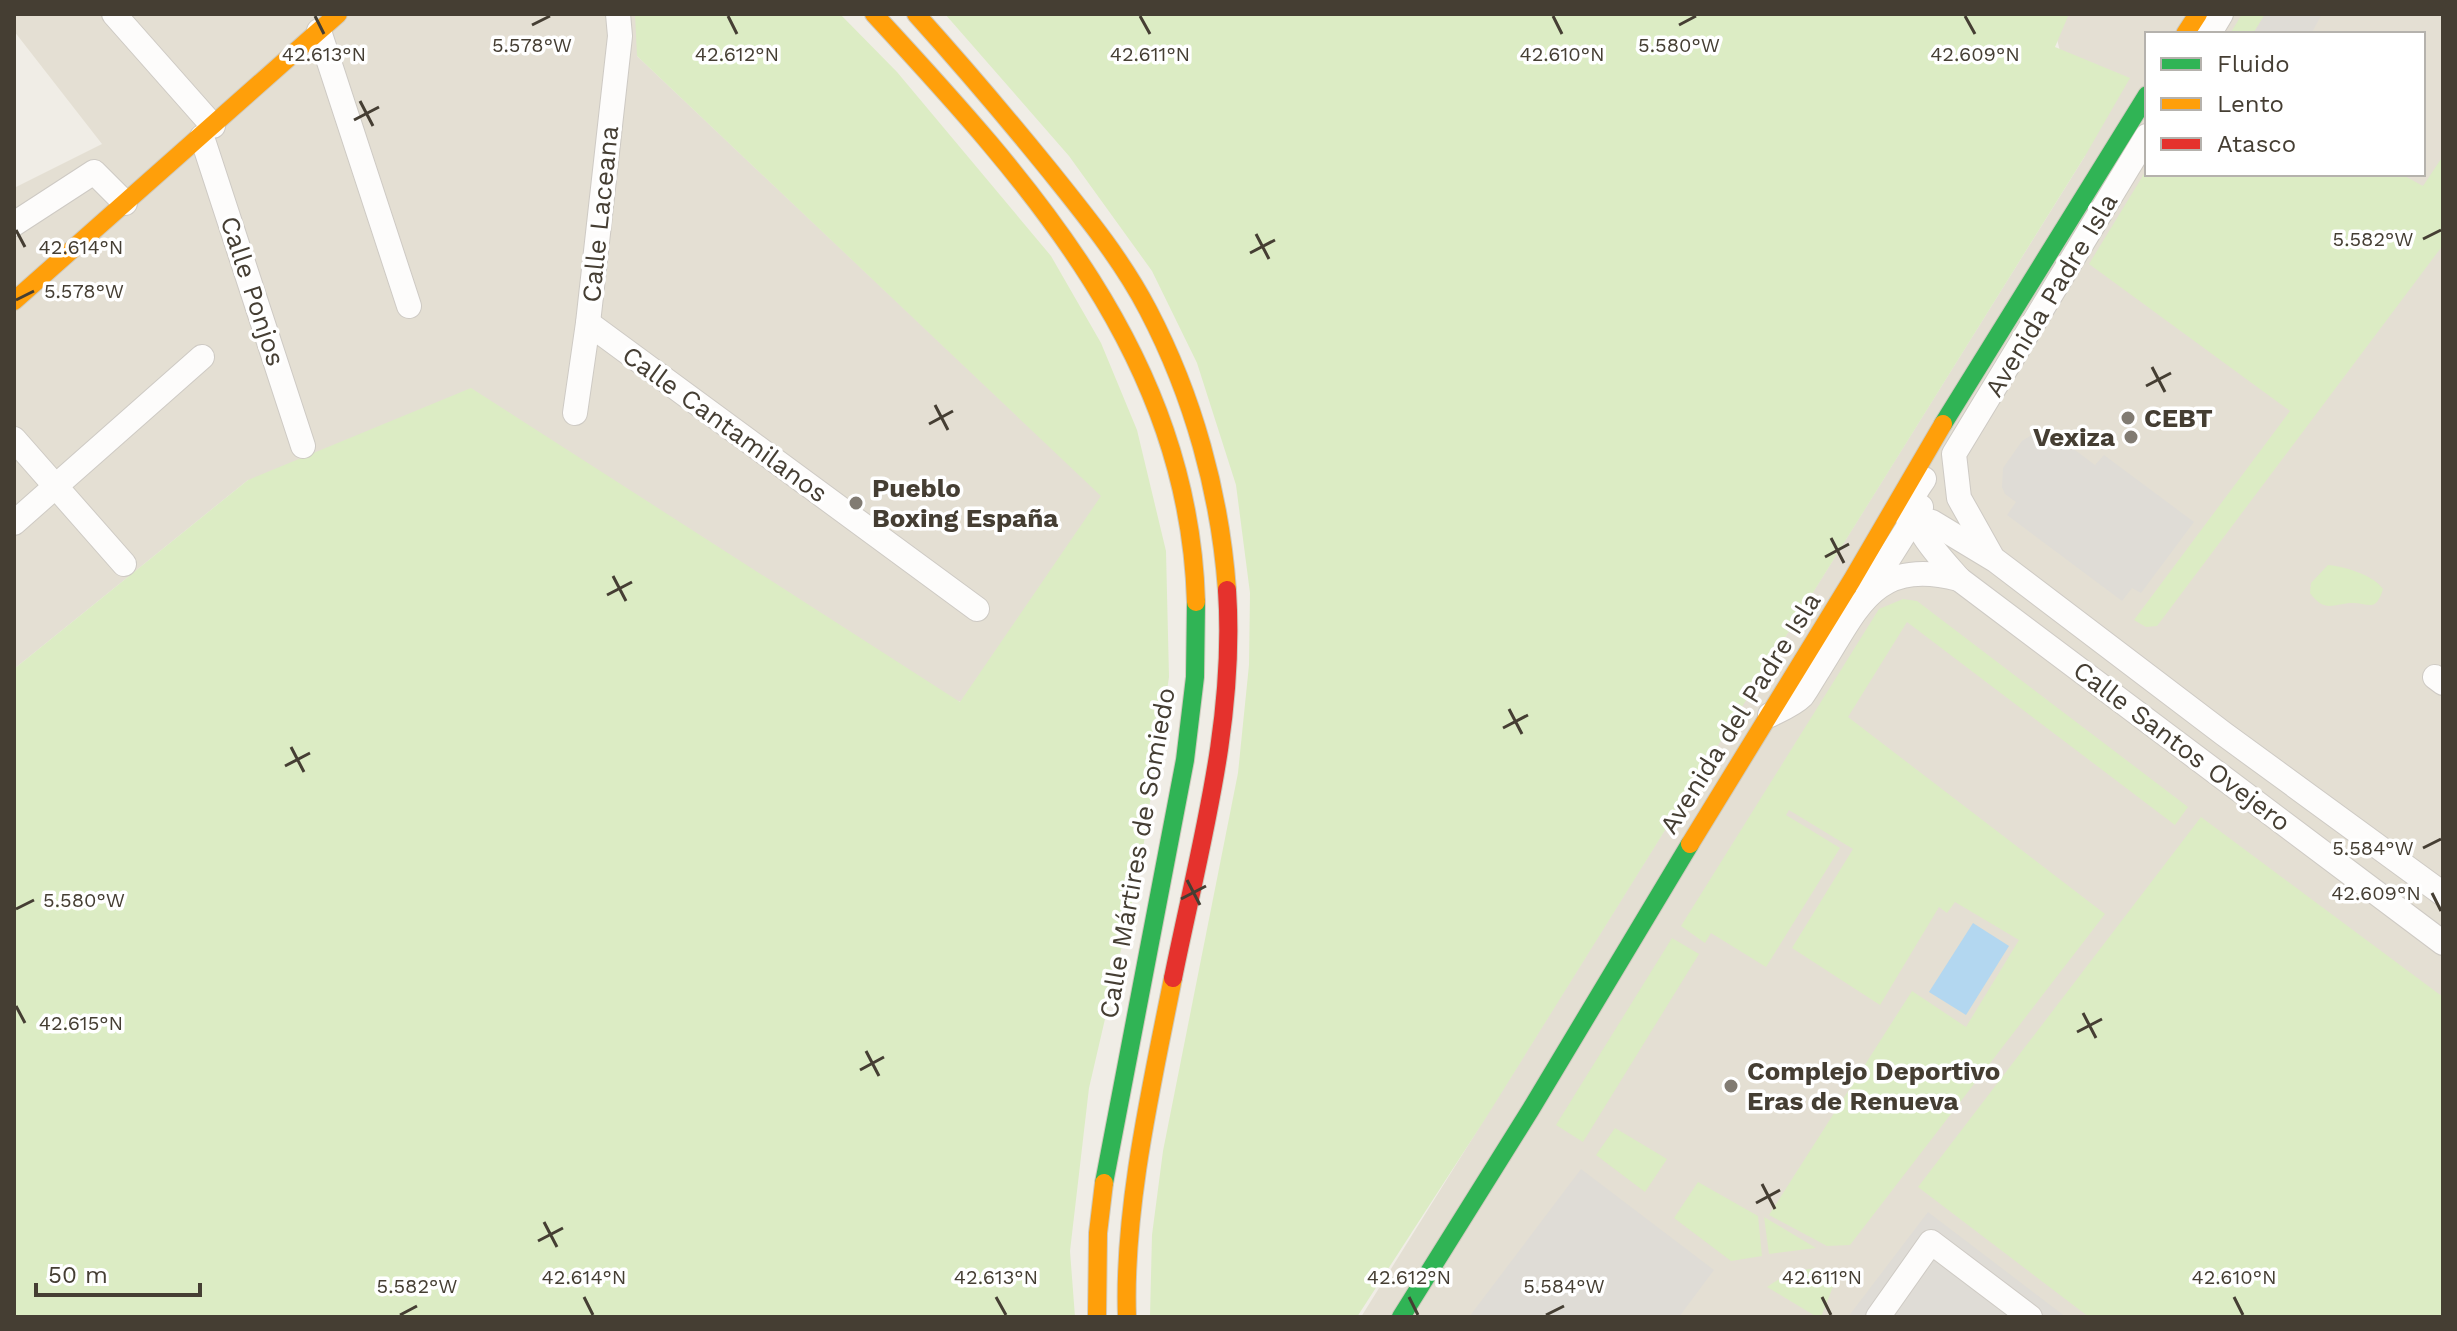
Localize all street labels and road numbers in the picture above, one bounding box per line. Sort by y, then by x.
street label: Calle Laceana [576,124,624,304]
street label: Avenida Padre Isla [1978,188,2124,402]
street label: Calle Ponjos [215,212,291,370]
street label: Calle Cantamilanos [617,340,833,508]
street label: Avenida del Padre Isla [1653,586,1827,839]
street label: Calle Santos Ovejero [2068,655,2296,837]
street label: Calle Mártires de Somiedo [1093,685,1181,1021]

